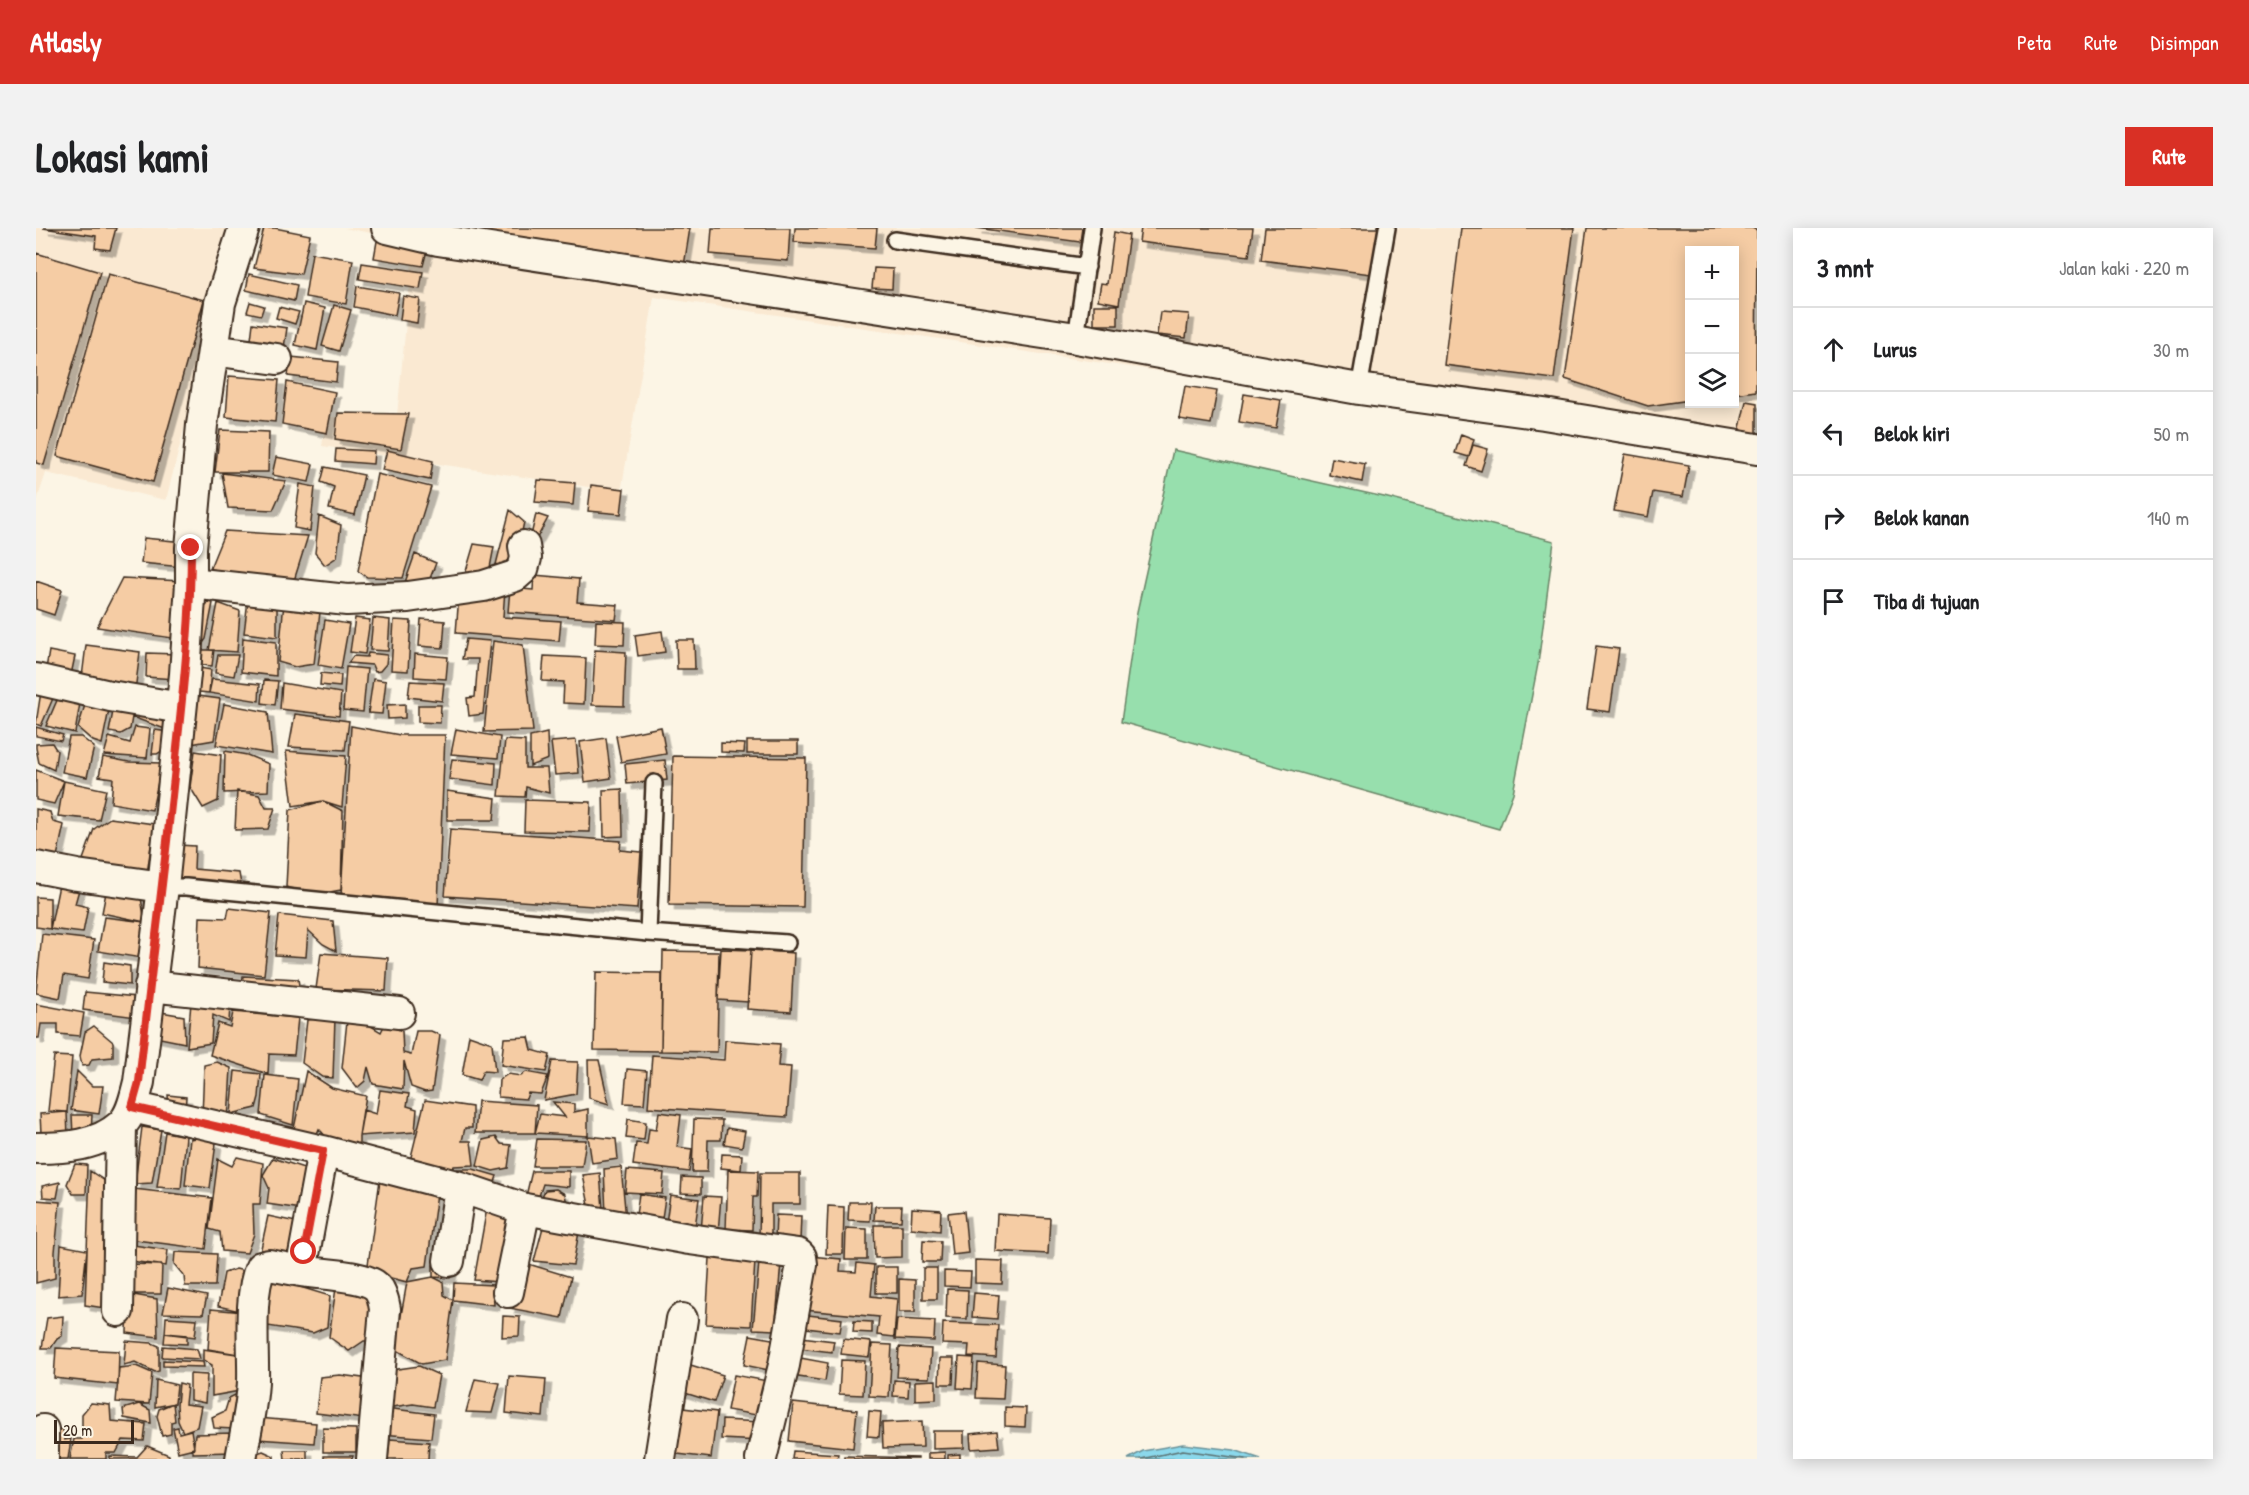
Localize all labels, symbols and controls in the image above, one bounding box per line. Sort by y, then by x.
text: Atlasly [30,23,102,61]
text: Peta [2017,28,2051,57]
text: Rute [2084,28,2118,57]
text: Disimpan [2151,28,2219,57]
button: Rute [2125,127,2213,186]
text: Lokasi kami [36,128,210,185]
map controls [1685,246,1739,408]
button: + [1685,246,1739,300]
text: 3 mnt [1817,250,1873,285]
text: Jalan kaki · 220 m [2059,254,2189,281]
button: − [1685,300,1739,354]
icon: ahead [1817,333,1850,366]
text: Lurus [1874,334,1917,364]
text: 30 m [2153,336,2189,363]
button: layers [1685,354,1739,408]
icon: left [1817,417,1850,450]
text: Belok kiri [1874,418,1950,448]
text: 50 m [2153,420,2189,447]
icon: right [1817,501,1850,534]
text: Belok kanan [1874,502,1969,532]
text: 140 m [2147,504,2189,531]
route end [177,534,203,560]
icon: arrive [1817,585,1850,618]
text: Tiba di tujuan [1874,586,1979,616]
route start [290,1238,316,1264]
scale bar [54,1417,134,1444]
text: 20 m [63,1419,92,1441]

